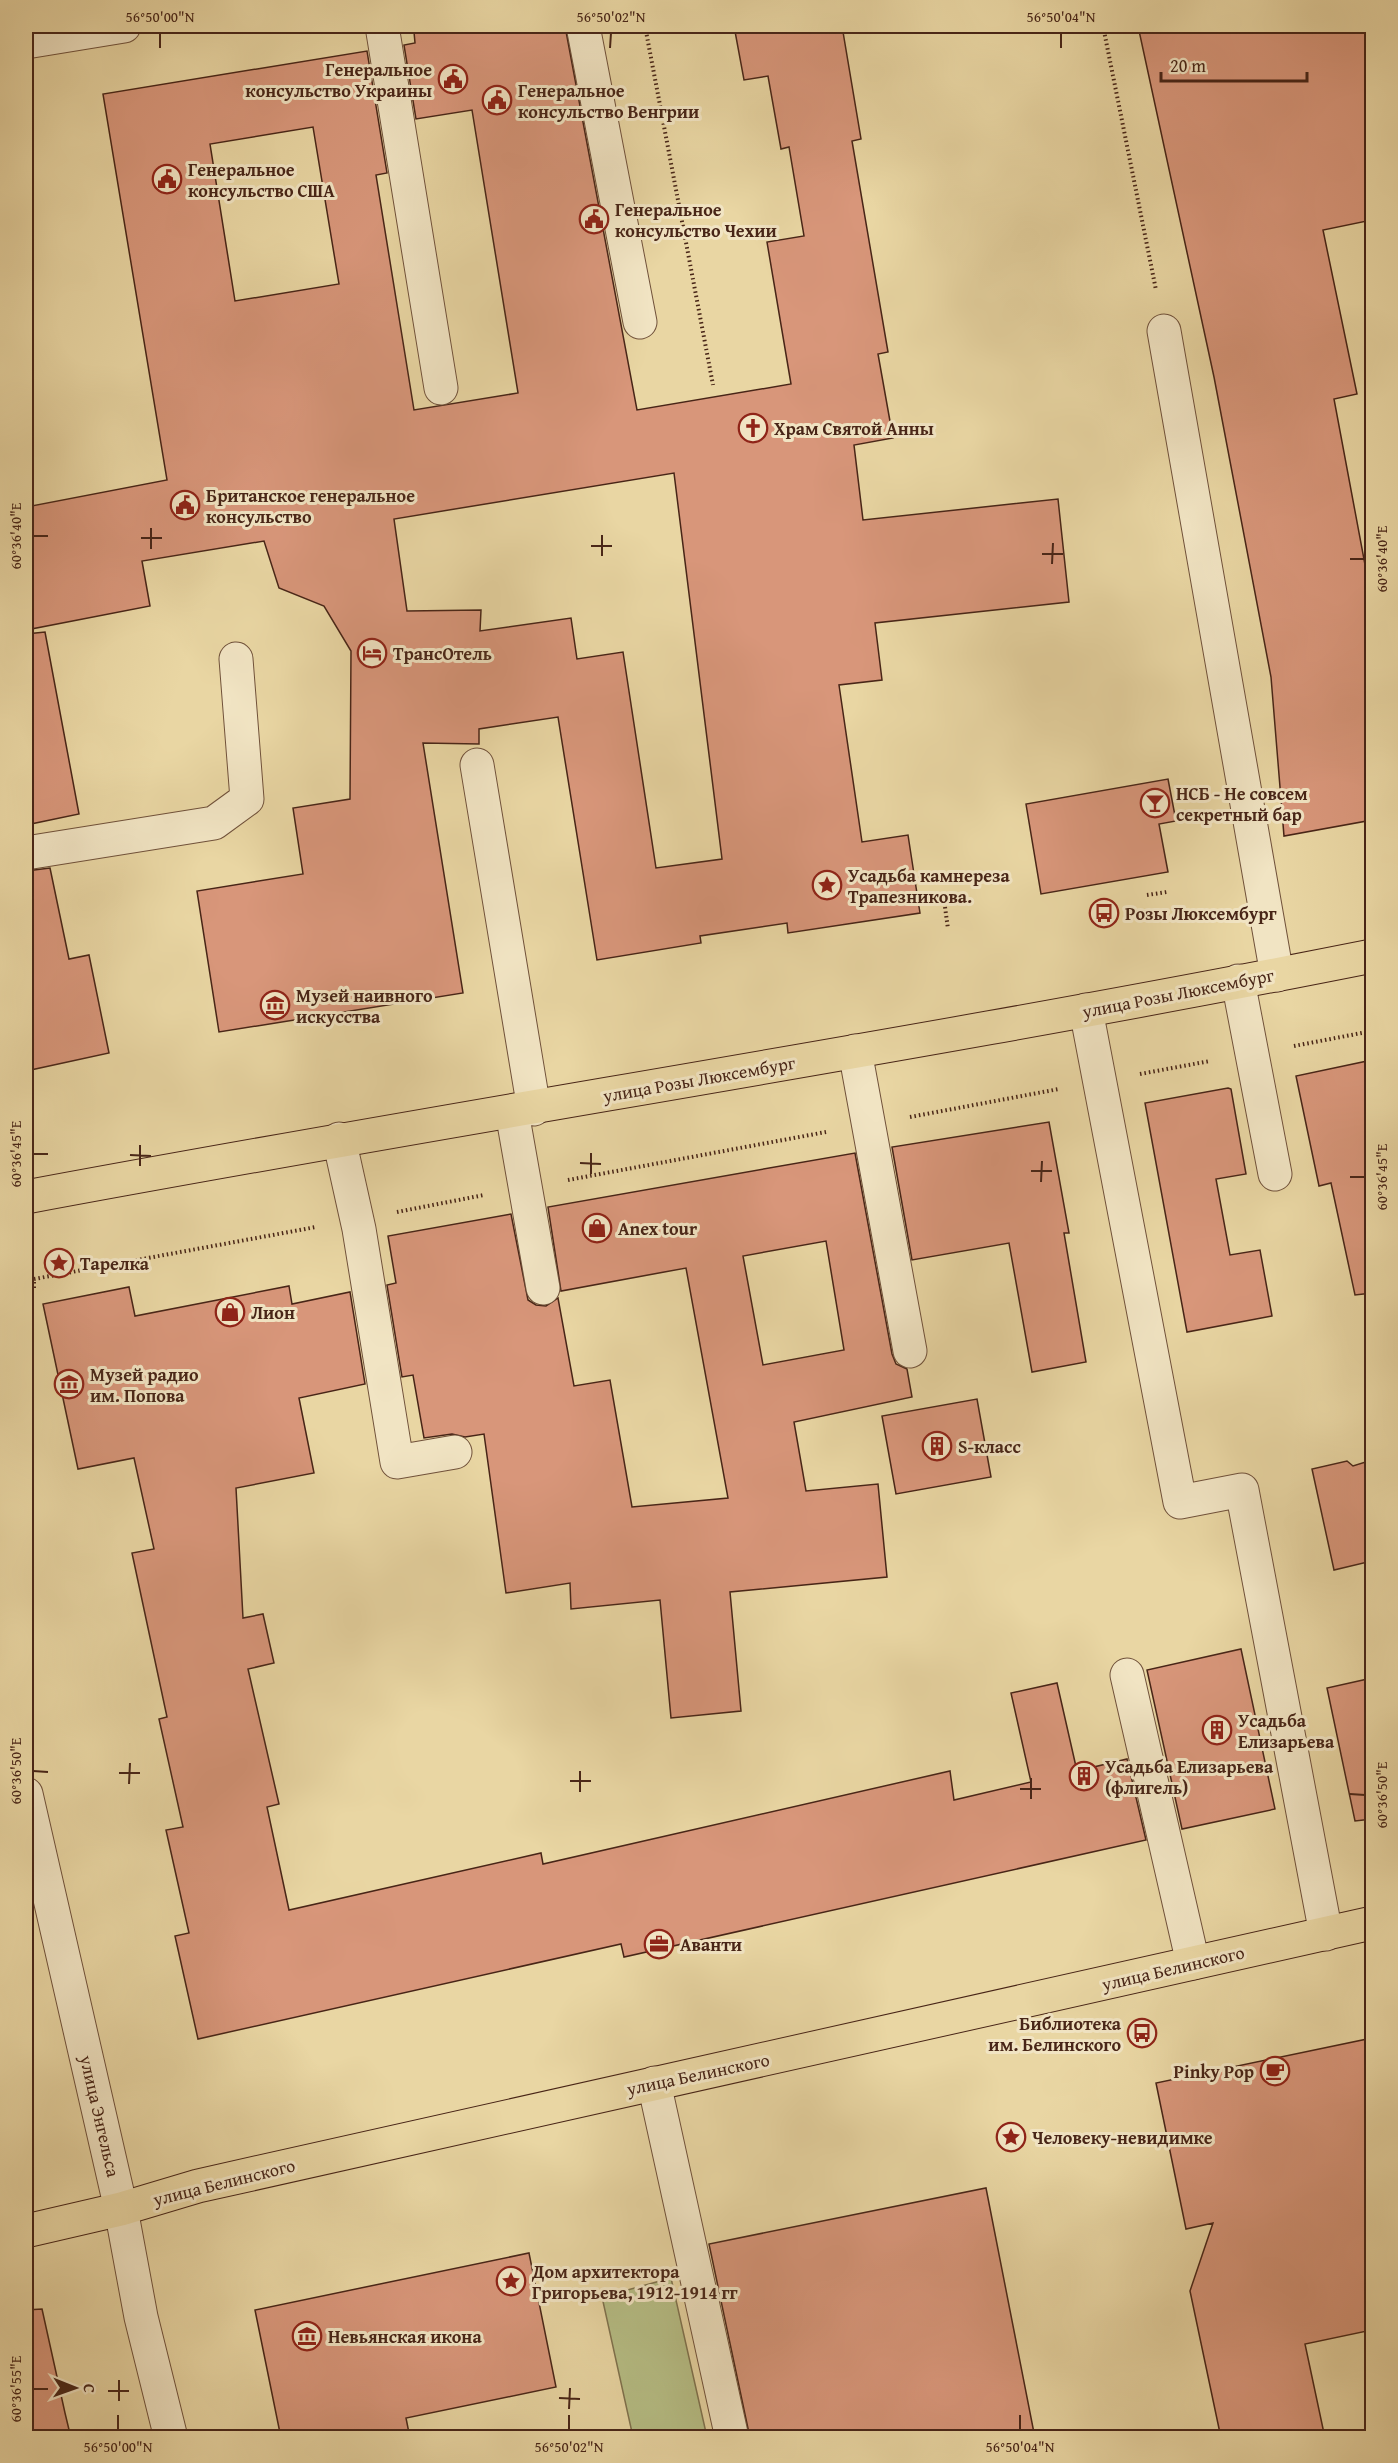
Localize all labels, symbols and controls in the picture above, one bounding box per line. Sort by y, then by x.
text: 56°50'00"N [126,6,195,27]
text: 56°50'02"N [577,6,646,27]
text: 56°50'04"N [1027,6,1096,27]
scale bar [1161,45,1306,83]
text: 20 m [1170,52,1206,79]
place label: Генеральное консульство Украины [245,56,432,104]
public building icon: Генеральное консульство Украины [437,63,469,95]
place label: Генеральное консульство Венгрии [518,77,699,125]
public building icon: Генеральное консульство Венгрии [481,84,513,116]
place label: Генеральное консульство США [188,156,335,204]
public building icon: Генеральное консульство США [151,163,183,195]
place label: Генеральное консульство Чехии [615,196,777,244]
public building icon: Генеральное консульство Чехии [578,203,610,235]
church icon: Храм Святой Анны [737,412,769,444]
place label: Храм Святой Анны [774,415,934,442]
place label: Британское генеральное консульство [206,482,415,530]
public building icon: Британское генеральное консульство [169,489,201,521]
text: 60°36'40"E [5,502,26,569]
text: 60°36'40"E [1371,525,1392,592]
hotel icon: ТрансОтель [356,637,388,669]
place label: ТрансОтель [393,640,492,667]
place label: НСБ - Не совсем секретный бар [1176,780,1308,828]
bar icon: НСБ - Не совсем секретный бар [1139,787,1171,819]
place label: Усадьба камнереза Трапезникова. [848,862,1011,910]
place icon: Усадьба камнереза Трапезникова. [811,869,843,901]
bus stop icon: Розы Люксембург [1088,897,1120,929]
place label: Розы Люксембург [1125,900,1277,927]
street label: улица Розы Люксембург [1079,961,1276,1025]
place label: Музей наивного искусства [296,982,433,1030]
museum icon: Музей наивного искусства [259,989,291,1021]
street label: улица Розы Люксембург [600,1049,798,1109]
text: 60°36'45"E [5,1120,26,1187]
text: 60°36'45"E [1371,1143,1392,1210]
shop icon: Anex tour [581,1212,613,1244]
place label: Anex tour [618,1215,698,1242]
place icon: Тарелка [43,1247,75,1279]
place label: Тарелка [80,1250,150,1277]
shop icon: Лион [214,1296,246,1328]
place label: Лион [251,1299,295,1326]
place label: Музей радио им. Попова [90,1361,199,1409]
museum icon: Музей радио им. Попова [53,1368,85,1400]
building icon: S-класс [921,1430,953,1462]
place label: S-класс [958,1433,1021,1460]
place label: Усадьба Елизарьева [1238,1707,1335,1755]
building icon: Усадьба Елизарьева [1201,1714,1233,1746]
text: 60°36'50"E [5,1737,26,1804]
place label: Усадьба Елизарьева (флигель) [1105,1753,1274,1801]
building icon: Усадьба Елизарьева (флигель) [1068,1760,1100,1792]
text: 60°36'50"E [1371,1761,1392,1828]
office icon: Аванти [643,1928,675,1960]
place label: Аванти [680,1931,742,1958]
street label: улица Белинского [1098,1938,1247,1998]
place label: Библиотека им. Белинского [988,2010,1122,2058]
bus stop icon: Библиотека им. Белинского [1126,2017,1158,2049]
street label: улица Белинского [623,2046,772,2103]
street label: улица Энгельса [73,2051,127,2180]
cafe icon: Pinky Pop [1259,2055,1291,2087]
place label: Pinky Pop [1174,2058,1254,2085]
place icon: Человеку-невидимке [995,2121,1027,2153]
place label: Человеку-невидимке [1032,2124,1213,2151]
street label: улица Белинского [149,2151,298,2213]
place label: Дом архитектора Григорьева, 1912-1914 гг [531,2258,738,2306]
place icon: Дом архитектора Григорьева, 1912-1914 гг [495,2265,527,2297]
museum icon: Невьянская икона [291,2320,323,2352]
place label: Невьянская икона [328,2323,482,2350]
text: 60°36'55"E [5,2355,26,2422]
north arrow [45,2358,105,2418]
text: С [78,2384,102,2393]
text: 56°50'00"N [84,2436,153,2457]
text: 56°50'02"N [535,2436,604,2457]
text: 56°50'04"N [986,2436,1055,2457]

